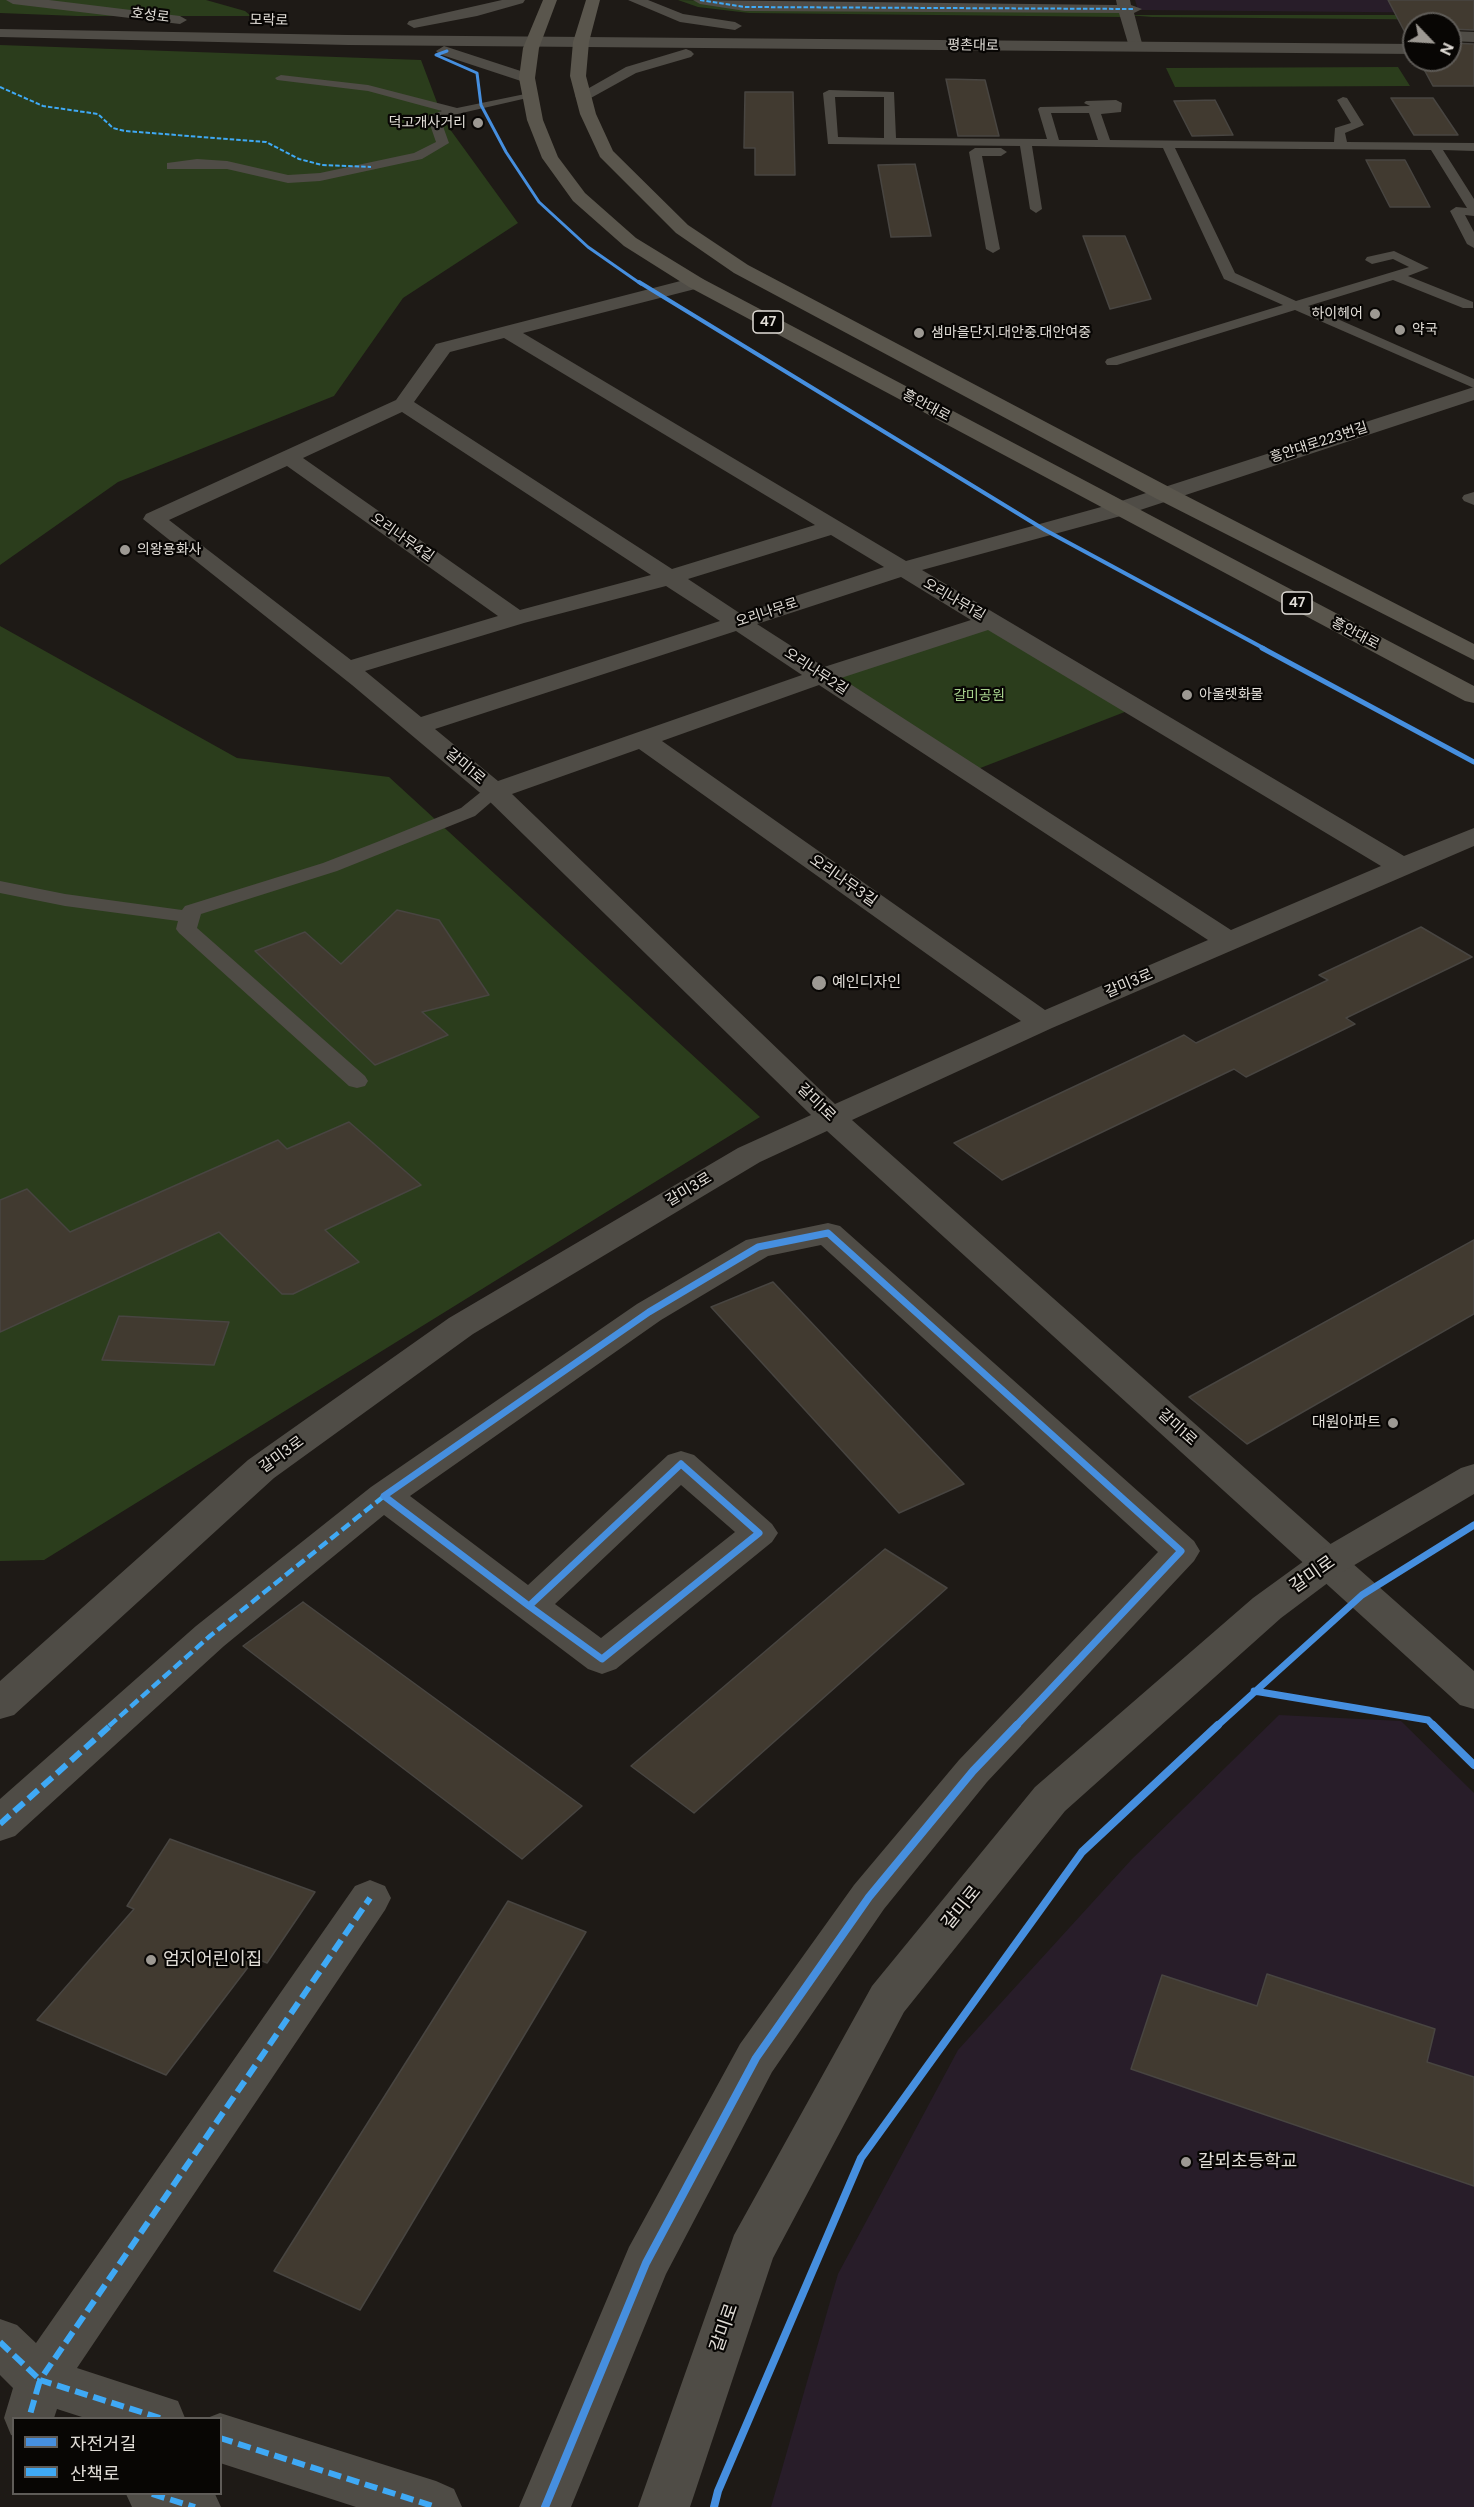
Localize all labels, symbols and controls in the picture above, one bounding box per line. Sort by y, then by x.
street label: 호성로 [130,5,170,27]
street label: 모락로 [250,12,288,30]
north arrow [1402,12,1462,72]
street label: 평촌대로 [947,37,999,55]
text: N [1435,39,1459,59]
place label: 덕고개사거리 [389,115,466,131]
marker: 덕고개사거리 [471,116,485,130]
place label: 하이헤어 [1311,306,1363,322]
marker: 하이헤어 [1368,307,1382,321]
road number: 47 [753,311,783,333]
place label: 약국 [1412,322,1438,338]
marker: 약국 [1393,323,1407,337]
place label: 샘마을단지.대안중.대안여중 [931,325,1091,341]
marker: 샘마을단지.대안중.대안여중 [912,326,926,340]
street label: 흥안대로 [899,386,953,426]
street label: 흥안대로223번길 [1268,419,1370,467]
street label: 오리나무4길 [367,510,437,566]
place label: 의왕용화사 [137,542,201,558]
marker: 의왕용화사 [118,543,132,557]
street label: 오리나무1길 [920,576,988,624]
road number: 47 [1282,592,1312,614]
street label: 오리나무로 [734,595,800,631]
street label: 흥안대로 [1328,614,1382,654]
street label: 오리나무2길 [781,645,851,699]
place label: 아울렛화물 [1199,687,1263,703]
park label: 갈미공원 [953,688,1005,704]
marker: 아울렛화물 [1180,688,1194,702]
street label: 갈미1로 [442,745,488,789]
street label: 오리나무3길 [806,851,880,911]
street label: 갈미3로 [1102,966,1156,1002]
marker: 예인디자인 [810,974,828,992]
place label: 예인디자인 [832,974,901,992]
street label: 갈미1로 [793,1081,839,1125]
street label: 갈미3로 [663,1169,715,1211]
street label: 갈미1로 [1154,1406,1200,1450]
place label: 대원아파트 [1312,1414,1381,1432]
marker: 대원아파트 [1386,1416,1400,1430]
street label: 갈미3로 [256,1433,308,1477]
street label: 갈미로 [1286,1552,1340,1598]
street label: 갈미로 [938,1882,986,1934]
place label: 엄지어린이집 [163,1949,262,1971]
marker: 엄지어린이집 [144,1953,158,1967]
place label: 갈뫼초등학교 [1198,2151,1297,2173]
marker: 갈뫼초등학교 [1179,2155,1193,2169]
street label: 갈미로 [707,2301,743,2355]
legend [12,2417,222,2495]
text: 자전거길 [70,2432,136,2456]
text: 산책로 [70,2462,120,2486]

